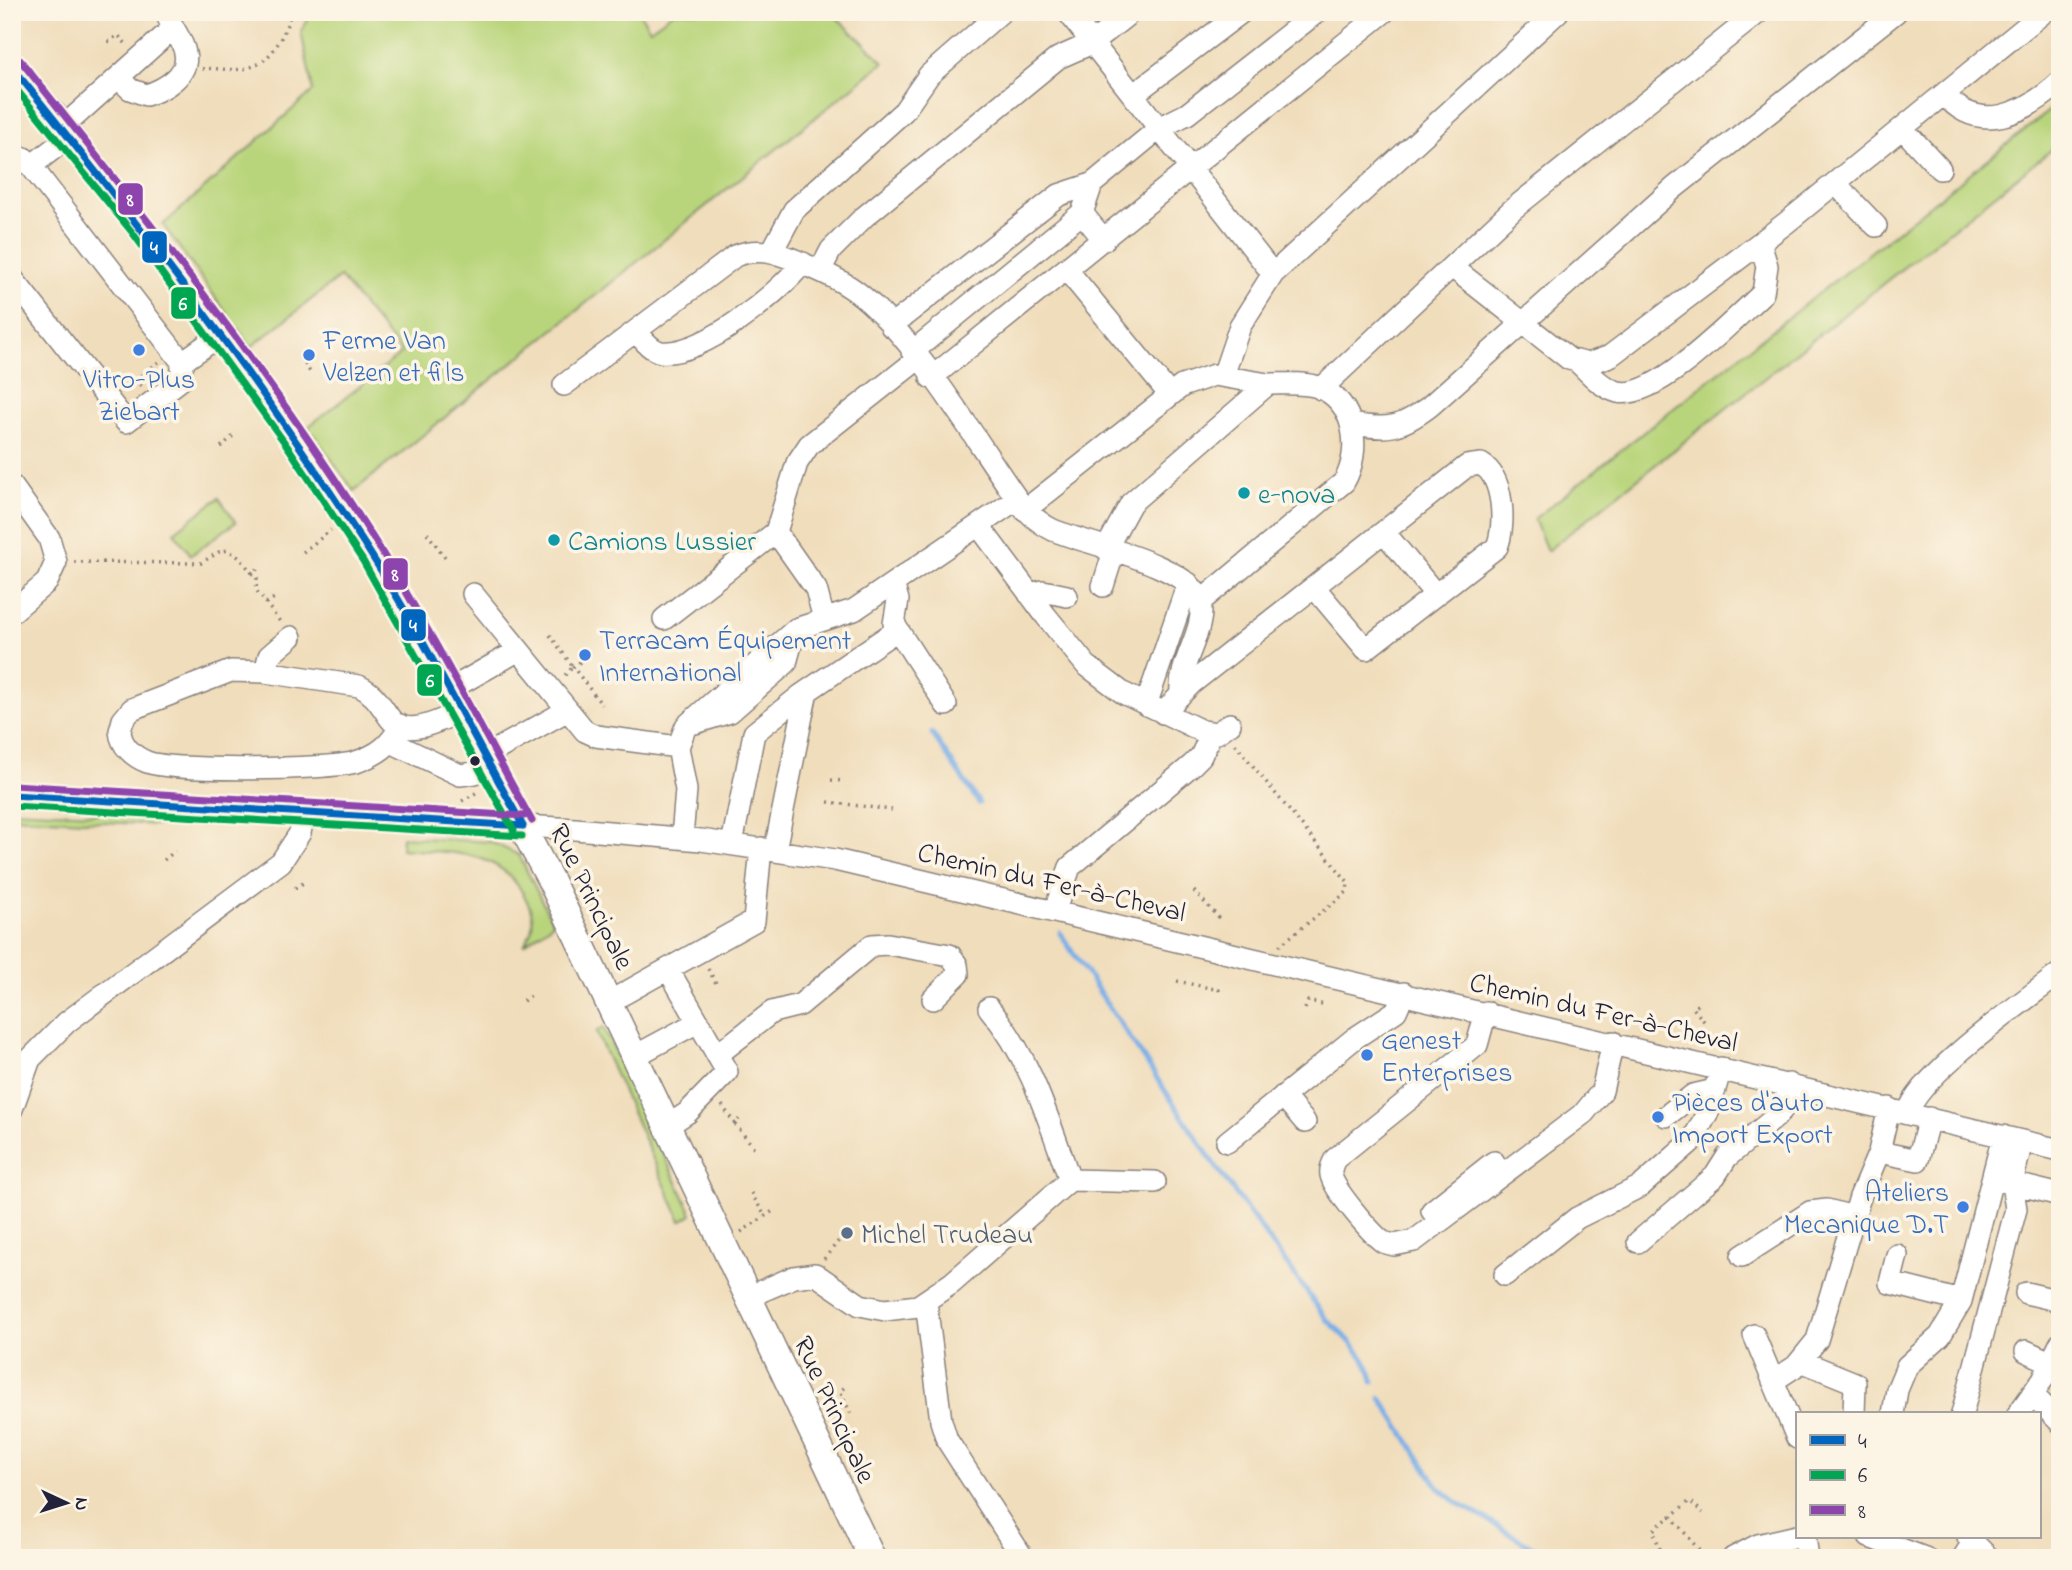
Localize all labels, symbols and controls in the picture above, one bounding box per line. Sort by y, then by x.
line badge: 8 [117,182,144,216]
text: 8 [125,188,134,215]
line badge: 4 [141,230,168,264]
text: 4 [150,236,158,263]
line badge: 6 [170,286,197,320]
text: 6 [179,292,188,319]
place label: Ferme Van Velzen et fils [322,322,464,395]
marker: Vitro-Plus Ziebart [131,342,147,358]
marker: Ferme Van Velzen et fils [301,347,317,363]
place label: Vitro-Plus Ziebart [82,361,195,434]
place label: e-nova [1258,476,1335,517]
marker: e-nova [1236,485,1252,501]
place label: Camions Lussier [568,523,756,564]
marker: Camions Lussier [546,532,562,548]
line badge: 8 [382,557,409,591]
text: 8 [390,563,399,590]
line badge: 4 [400,608,427,642]
text: 4 [409,614,417,641]
place label: Terracam Équipement International [599,622,851,695]
marker: Terracam Équipement International [577,647,593,663]
line badge: 6 [416,663,443,697]
text: 6 [426,669,435,696]
unlabelled marker [468,754,482,768]
street label: Rue Principale [537,818,643,978]
street label: Chemin du Fer-à-Cheval [913,834,1189,935]
street label: Chemin du Fer-à-Cheval [1465,964,1741,1065]
place label: Genest Enterprises [1381,1022,1512,1095]
marker: Genest Enterprises [1359,1047,1375,1063]
place label: Pièces d'auto Import Export [1672,1084,1833,1157]
marker: Pièces d'auto Import Export [1650,1109,1666,1125]
place label: Ateliers Mecanique D.T [1784,1174,1949,1247]
marker: Ateliers Mecanique D.T [1955,1199,1971,1215]
place label: Michel Trudeau [861,1216,1033,1257]
marker: Michel Trudeau [839,1225,855,1241]
street label: Rue Principale [781,1330,885,1491]
legend [1796,1412,2040,1538]
text: 4 [1858,1428,1867,1458]
text: 6 [1858,1462,1867,1492]
north arrow [32,1468,102,1538]
text: N [67,1497,94,1512]
text: 8 [1858,1498,1866,1528]

